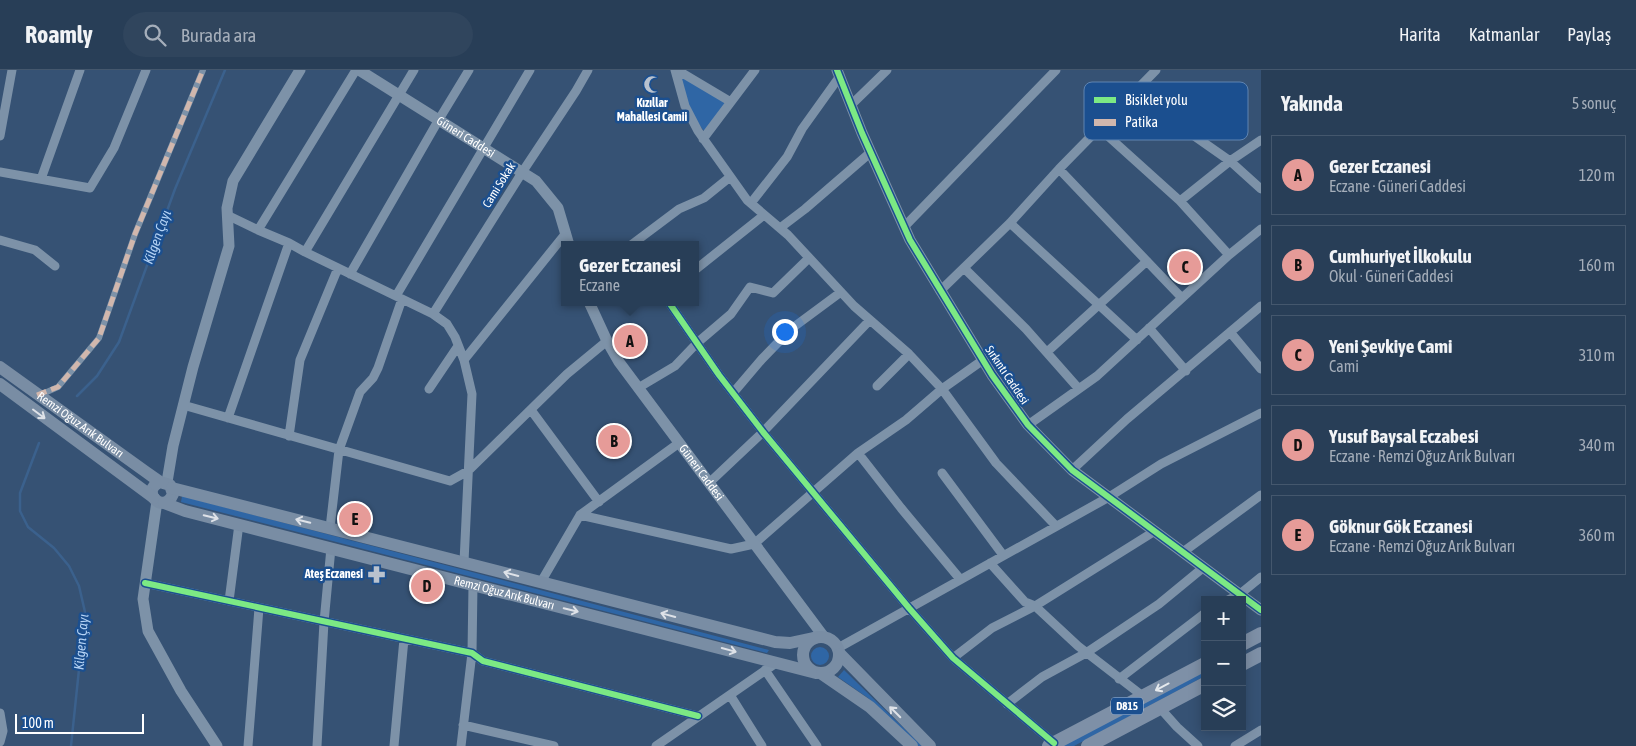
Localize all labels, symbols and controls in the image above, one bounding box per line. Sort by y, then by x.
search box [123,12,473,57]
text: Roamly [25,21,93,48]
icon: search [141,21,169,49]
text: Burada ara [181,24,256,46]
text: Harita [1399,24,1441,45]
text: Katmanlar [1469,24,1539,45]
text: Paylaş [1567,24,1611,45]
mosque icon: Kızıllar Mahallesi Camii [642,74,662,94]
legend [1084,82,1248,140]
text: Yakında [1281,91,1343,115]
text: Bisiklet yolu [1125,92,1188,108]
text: 5 sonuç [1572,94,1616,112]
place label: Kızıllar Mahallesi Camii [617,96,687,124]
street label: Güneri Caddesi [434,113,498,160]
text: Patika [1125,114,1158,130]
text: Gezer Eczanesi [1329,155,1431,177]
street label: Cami Sokak [480,159,519,210]
text: A [1294,166,1302,184]
text: 120 m [1579,166,1615,184]
text: Eczane · Güneri Caddesi [1329,177,1466,195]
water label: Kilgen Çayı [140,208,174,266]
popup [561,241,699,306]
text: Cumhuriyet İlkokulu [1329,245,1472,267]
pin: C [1169,248,1201,286]
text: Gezer Eczanesi [579,254,681,276]
text: B [1294,256,1302,274]
text: 160 m [1579,256,1615,274]
text: Okul · Güneri Caddesi [1329,267,1453,285]
text: Eczane [579,276,620,294]
your location [772,319,798,345]
pin: A [614,322,646,360]
text: Yeni Şevkiye Cami [1329,335,1452,357]
street label: Sırkıntı Caddesi [982,343,1032,407]
text: C [1294,346,1302,364]
text: 310 m [1579,346,1615,364]
text: Cami [1329,357,1359,375]
street label: Remzi Oğuz Arık Bulvarı [34,389,126,461]
one-way arrow [32,409,46,419]
pin: B [598,422,630,460]
text: Yusuf Baysal Eczabesi [1329,425,1479,447]
text: D [1294,436,1302,454]
text: 340 m [1579,436,1615,454]
street label: Güneri Caddesi [676,442,727,503]
text: Eczane · Remzi Oğuz Arık Bulvarı [1329,447,1515,465]
pin: E [339,500,371,538]
one-way arrow [202,513,218,522]
text: Göknur Gök Eczanesi [1329,515,1473,537]
one-way arrow [295,516,311,525]
text: E [1295,526,1301,544]
text: 360 m [1579,526,1615,544]
text: Eczane · Remzi Oğuz Arık Bulvarı [1329,537,1515,555]
pharmacy icon: Ateş Eczanesi [367,564,387,584]
place label: Ateş Eczanesi [304,567,363,581]
pin: D [411,567,443,605]
one-way arrow [503,569,519,578]
street label: Remzi Oğuz Arık Bulvarı [452,573,556,613]
map controls [1201,596,1246,731]
button: + [1201,596,1246,641]
one-way arrow [563,606,579,615]
one-way arrow [661,610,677,619]
water label: Kilgen Çayı [71,613,91,671]
button: − [1201,641,1246,686]
one-way arrow [720,646,736,655]
one-way arrow [1155,683,1170,693]
button: layers [1201,686,1246,731]
road number: D815 [1111,698,1143,714]
one-way arrow [889,706,901,718]
scale bar [15,711,144,734]
text: 100 m [22,715,54,731]

